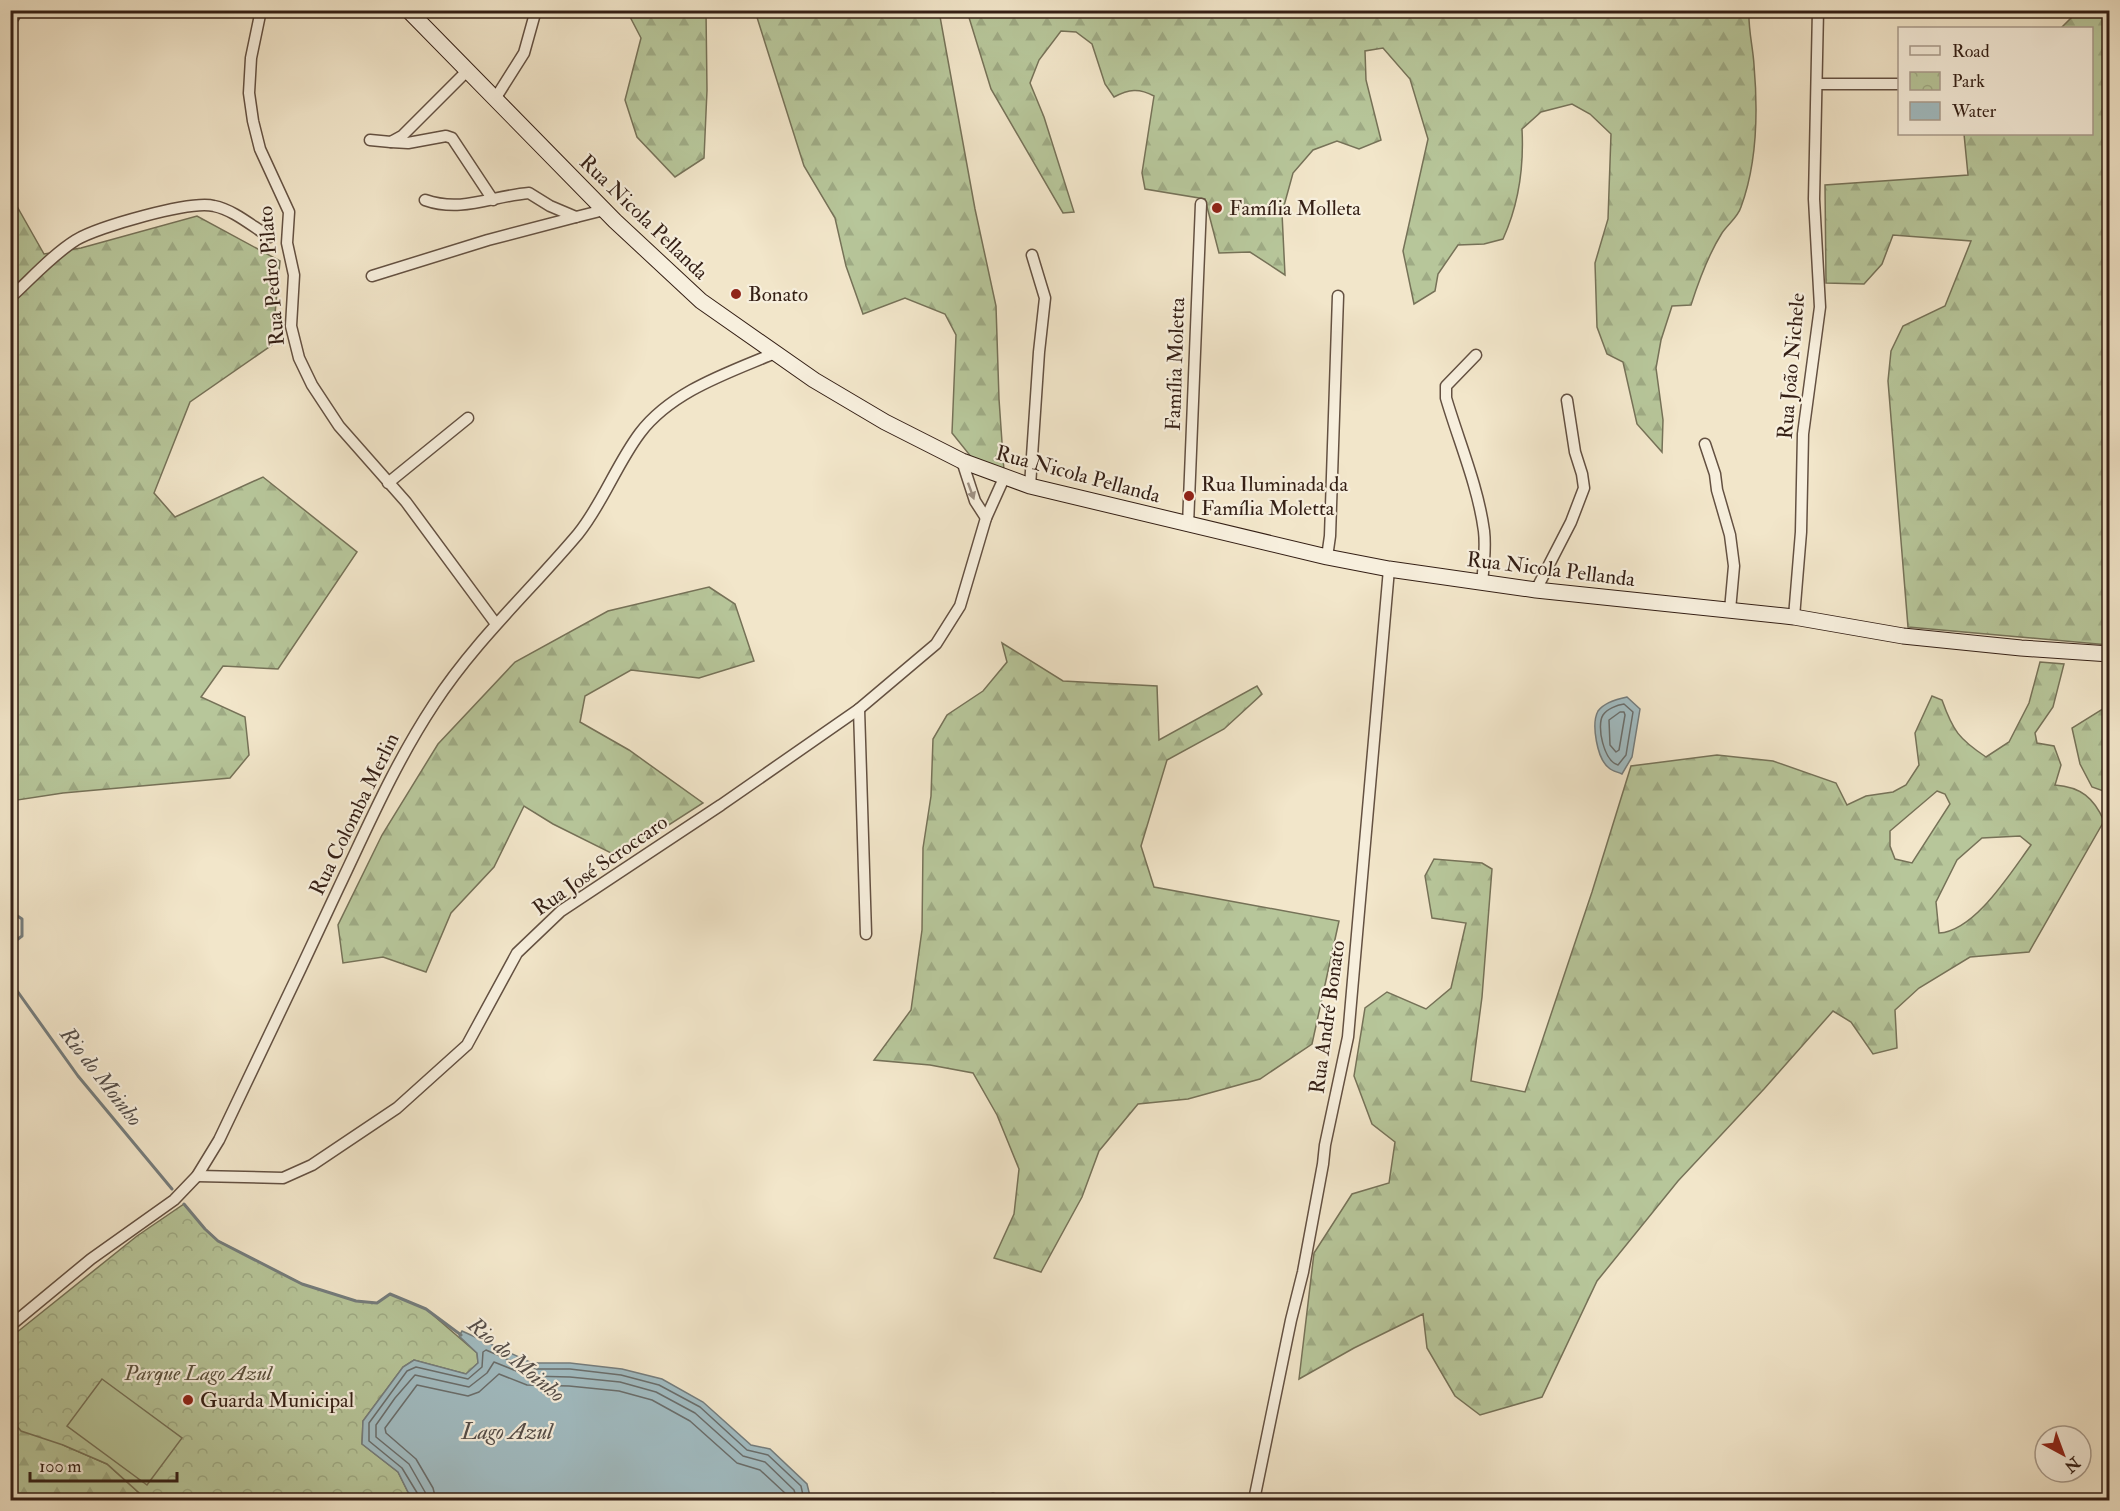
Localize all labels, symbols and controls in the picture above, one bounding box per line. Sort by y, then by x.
legend [1898,27,2093,135]
text: Road [1952,40,1990,63]
text: Park [1952,70,1985,93]
text: Water [1951,100,1996,123]
street label: Rua Nicola Pellanda [573,149,714,286]
place label: Família Molleta [1229,195,1361,222]
marker: Família Molleta [1210,201,1224,215]
street label: Rua Pedro Pilato [252,205,291,347]
place label: Bonato [748,281,808,308]
marker: Bonato [729,287,743,301]
street label: Rua João Nichele [1772,292,1811,440]
street label: Família Moletta [1160,297,1191,431]
street label: Rua Nicola Pellanda [993,440,1164,510]
place label: Rua Iluminada da Família Moletta [1201,471,1348,522]
one-way arrow [967,482,977,500]
marker: Rua Iluminada da Família Moletta [1182,489,1196,503]
street label: Rua Nicola Pellanda [1465,546,1637,593]
street label: Rua Colomba Merlin [303,728,406,900]
street label: Rua José Scroccaro [528,809,673,922]
street label: Rua André Bonato [1303,939,1352,1095]
water label: Rio do Moinho [53,1021,149,1132]
water label: Rio do Moinho [461,1310,571,1409]
park label: Parque Lago Azul [123,1360,274,1387]
place label: Guarda Municipal [200,1387,355,1414]
marker: Guarda Municipal [181,1393,195,1407]
water label: Lago Azul [460,1418,554,1446]
north arrow [2033,1424,2093,1484]
scale bar [30,1445,177,1483]
text: N [2060,1452,2085,1477]
text: 100 m [39,1455,82,1478]

